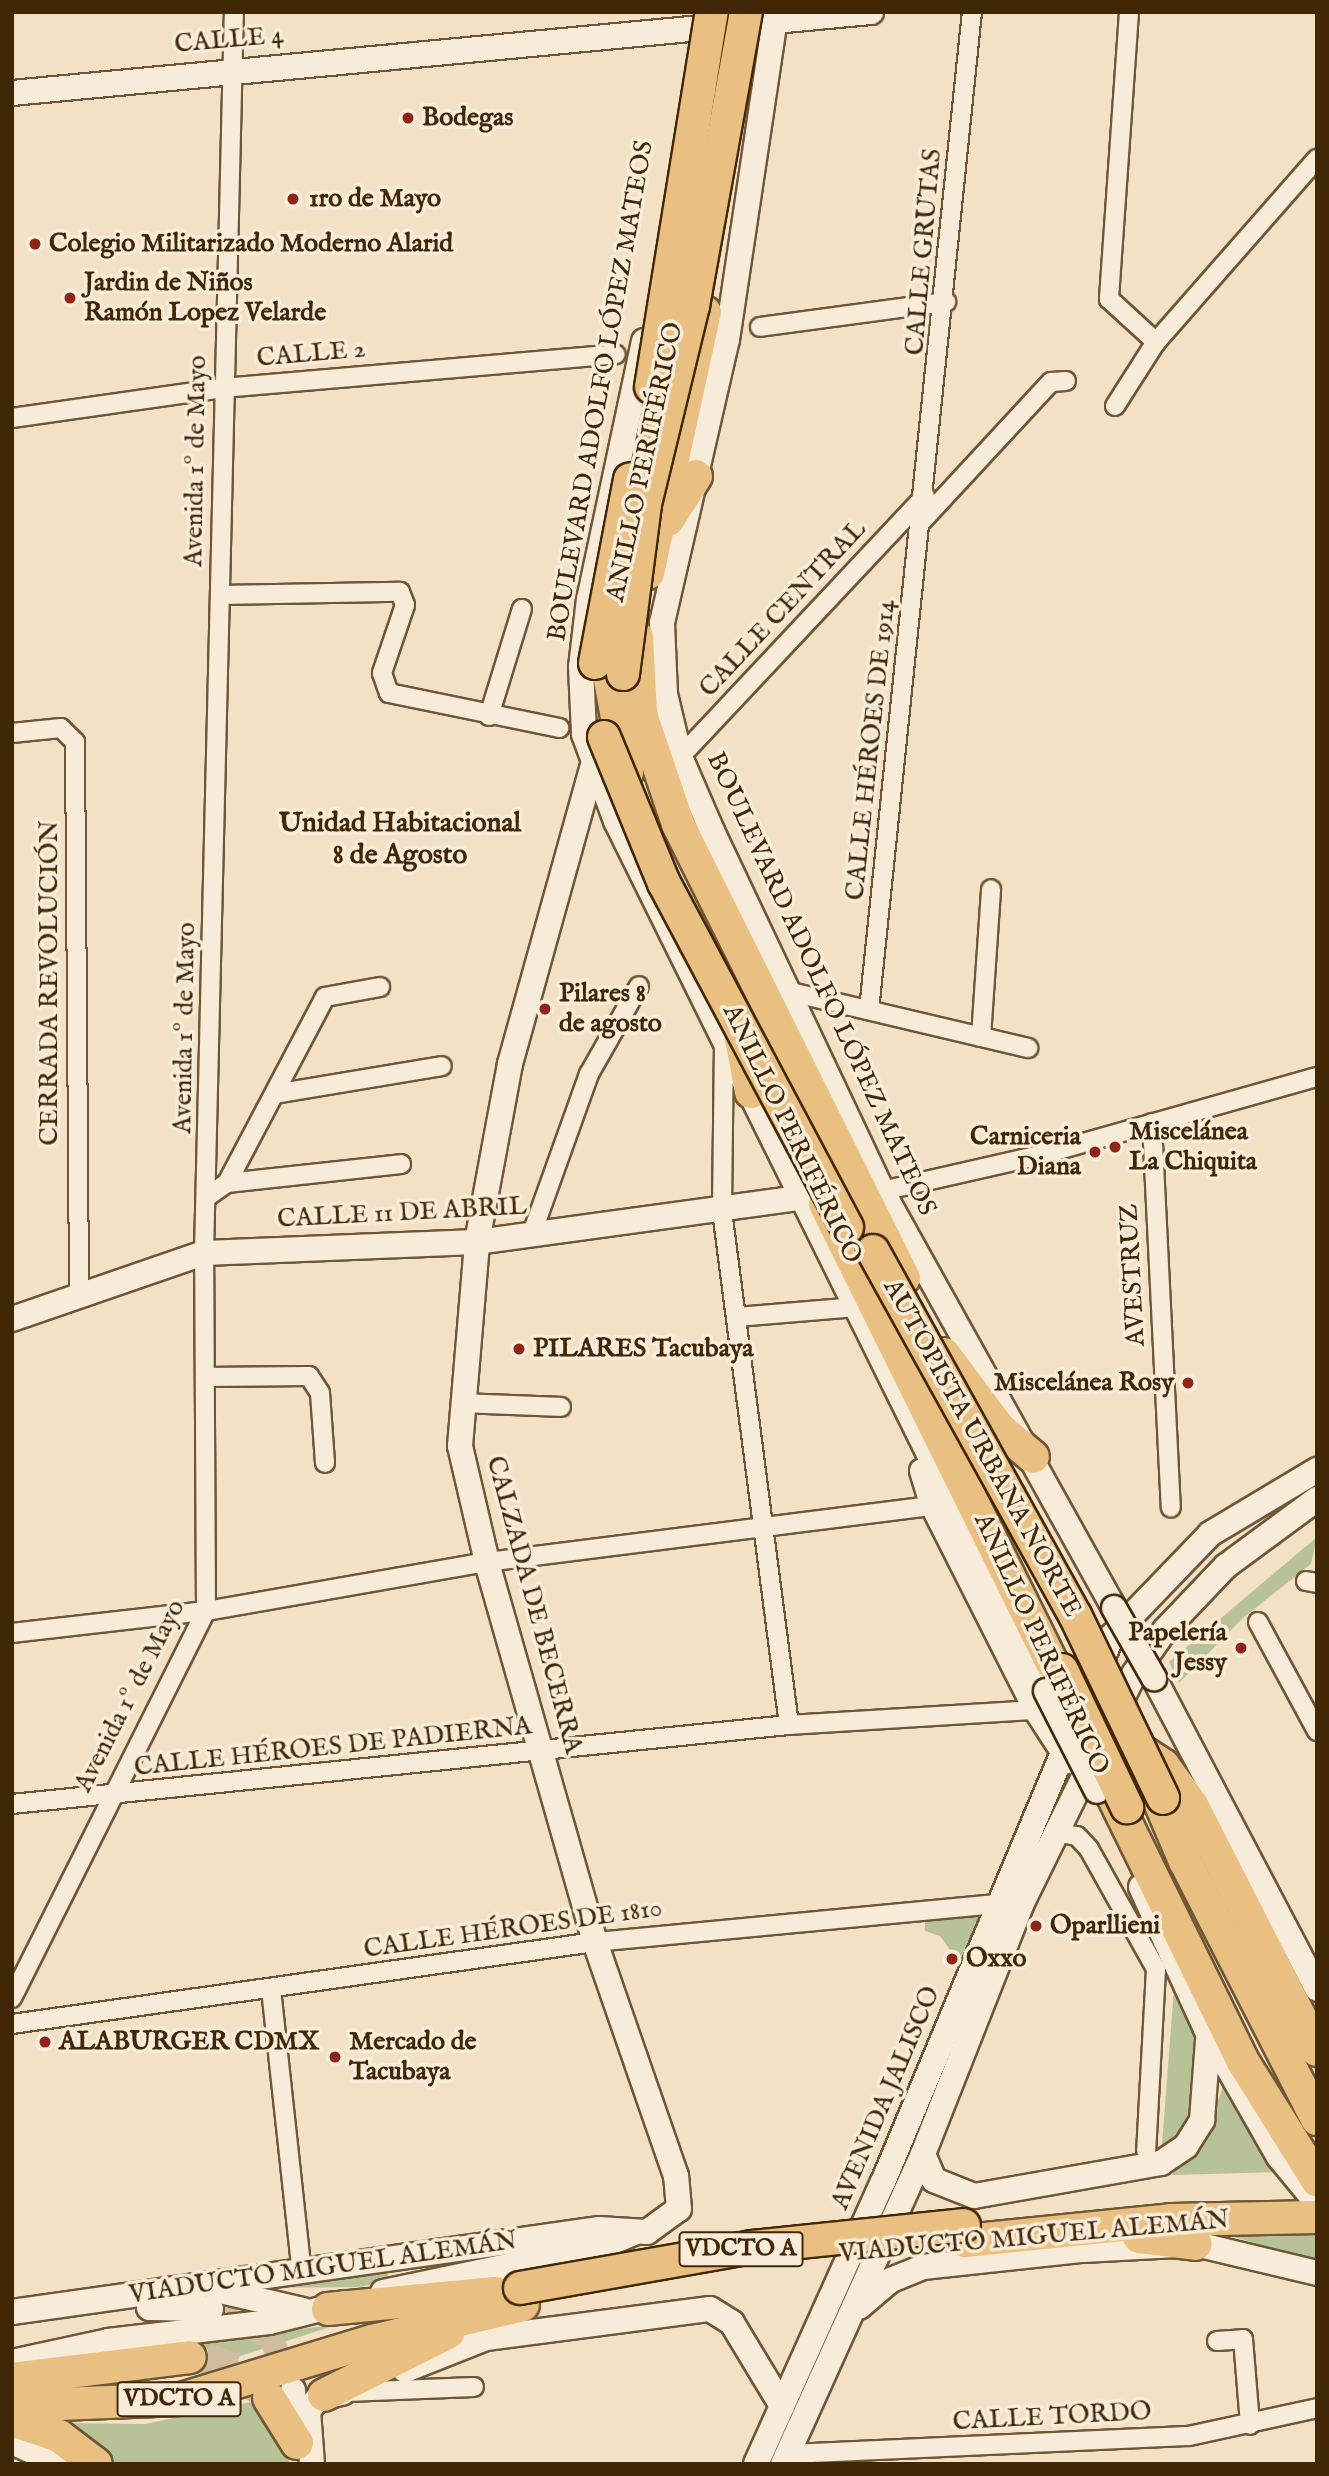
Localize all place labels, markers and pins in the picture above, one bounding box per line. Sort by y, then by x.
place label: Bodegas [422,102,513,134]
marker: Bodegas [400,110,416,126]
place label: 1ro de Mayo [309,183,441,215]
marker: 1ro de Mayo [283,189,303,209]
place label: Colegio Militarizado Moderno Alarid [49,228,453,260]
marker: Colegio Militarizado Moderno Alarid [27,236,43,252]
place label: Jardin de Niños Ramón Lopez Velarde [84,267,326,328]
marker: Jardin de Niños Ramón Lopez Velarde [62,290,78,306]
place label: Pilares 8 de agosto [559,978,662,1040]
marker: Pilares 8 de agosto [537,1001,553,1017]
place label: Miscelánea La Chiquita [1129,1116,1257,1178]
place label: Carniceria Diana [970,1121,1081,1182]
marker: Miscelánea La Chiquita [1107,1139,1123,1155]
marker: Carniceria Diana [1087,1144,1103,1160]
place label: PILARES Tacubaya [533,1333,753,1365]
marker: PILARES Tacubaya [511,1341,527,1357]
place label: Miscelánea Rosy [994,1367,1174,1399]
marker: Miscelánea Rosy [1180,1375,1196,1391]
place label: Papelería Jessy [1128,1617,1227,1678]
marker: Papelería Jessy [1233,1640,1249,1656]
place label: Oparllieni [1050,1910,1160,1942]
marker: Oparllieni [1028,1918,1044,1934]
place label: Oxxo [966,1943,1027,1975]
marker: Oxxo [944,1951,960,1967]
place label: ALABURGER CDMX [59,2026,319,2058]
place label: Mercado de Tacubaya [349,2026,476,2088]
marker: ALABURGER CDMX [37,2034,53,2050]
marker: Mercado de Tacubaya [327,2049,343,2065]

